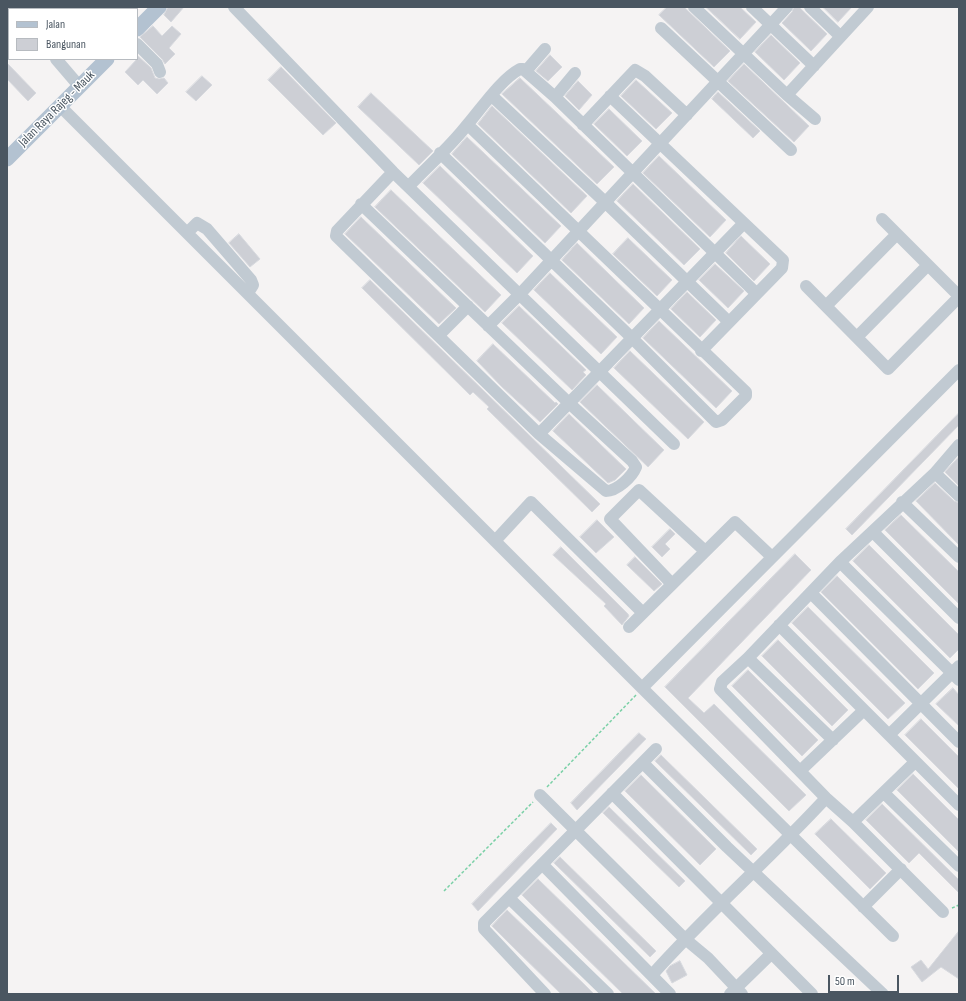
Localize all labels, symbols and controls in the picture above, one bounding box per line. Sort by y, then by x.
legend [8,8,138,60]
text: Jalan [46,17,65,32]
text: Bangunan [46,37,86,52]
street label: Jalan Raya Rajeg - Mauk [16,68,98,150]
scale bar [830,967,901,993]
text: 50 m [835,974,855,989]

